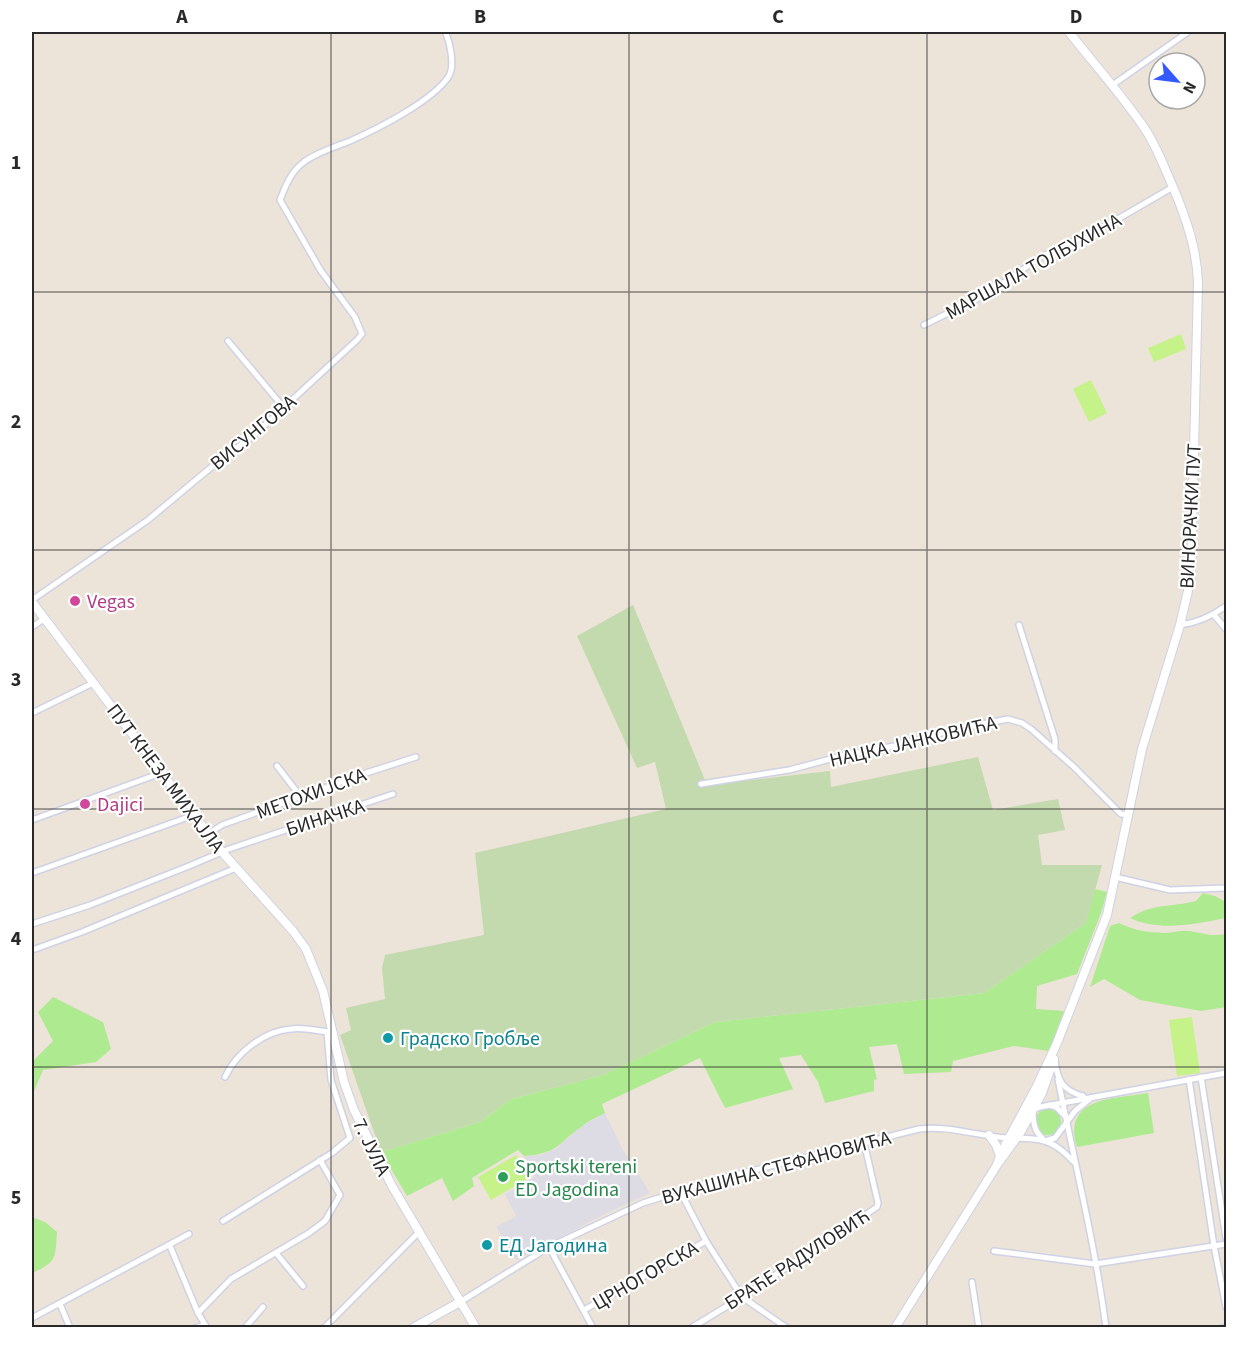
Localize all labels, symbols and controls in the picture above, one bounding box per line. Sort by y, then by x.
text: A [175,3,188,31]
text: B [474,3,486,31]
text: C [772,3,784,31]
text: D [1070,3,1082,31]
north arrow [1147,51,1207,111]
text: N [1177,78,1202,97]
text: 1 [11,149,21,177]
street label: МАРШАЛА ТОЛБУХИНА [940,207,1127,327]
street label: ВИСУНГОВА [204,388,303,477]
text: 2 [11,408,21,436]
street label: ВИНОРАЧКИ ПУТ [1173,442,1209,589]
place label: Vegas [87,588,135,616]
marker: Vegas [68,594,82,608]
text: 3 [11,666,21,694]
street label: ПУТ КНЕЗА МИХАЈЛА [100,698,231,859]
street label: НАЦКА ЈАНКОВИЋА [827,709,1000,775]
street label: МЕТОХИЈСКА [252,761,370,827]
place label: Dajici [97,791,143,819]
street label: БИНАЧКА [282,792,369,844]
marker: Dajici [78,797,92,811]
text: 4 [11,925,22,953]
place label: Градско Гробље [400,1025,540,1053]
marker: Градско Гробље [381,1031,395,1045]
street label: 7. ЈУЛА [345,1114,397,1181]
street label: ВУКАШИНА СТЕФАНОВИЋА [658,1124,894,1212]
place label: Sportski tereni ED Jagodina [515,1153,637,1204]
marker: Sportski tereni ED Jagodina [496,1170,510,1184]
text: 5 [11,1184,21,1212]
street label: БРАЋЕ РАДУЛОВИЋ [719,1202,876,1317]
place label: ЕД Јагодина [499,1232,607,1260]
street label: ЦРНОГОРСКА [587,1234,704,1318]
marker: ЕД Јагодина [480,1238,494,1252]

